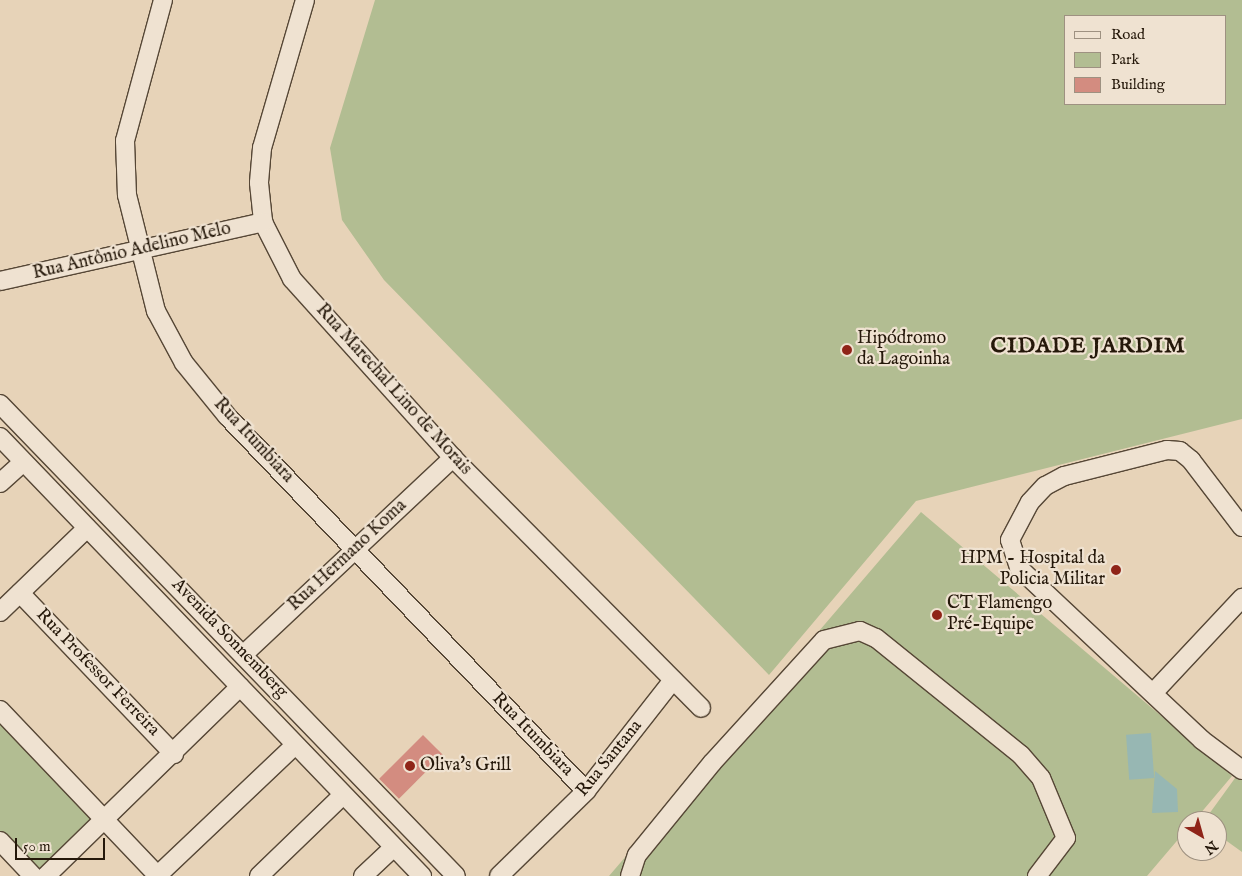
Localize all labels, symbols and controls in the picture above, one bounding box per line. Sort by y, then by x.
legend [1064,15,1227,105]
text: Road [1111,25,1145,44]
text: Park [1111,50,1140,69]
text: Building [1111,75,1165,94]
street label: Rua Antônio Adelino Melo [31,219,233,285]
street label: Rua Marechal Lino de Morais [310,300,476,480]
place label: Hipódromo da Lagoinha [857,329,950,372]
district label: CIDADE JARDIM [989,334,1187,360]
marker: Hipódromo da Lagoinha [841,344,853,356]
street label: Rua Itumbiara [208,394,298,488]
street label: Rua Hermano Koma [284,496,412,616]
place label: HPM - Hospital da Policia Militar [960,549,1105,592]
marker: HPM - Hospital da Policia Militar [1109,563,1123,577]
street label: Avenida Sonnemberg [166,575,292,703]
place label: CT Flamengo Pré-Equipe [947,594,1052,636]
street label: Rua Professor Ferreira [30,605,164,741]
marker: CT Flamengo Pré-Equipe [931,609,943,621]
street label: Rua Itumbiara [487,689,577,781]
street label: Rua Santana [572,716,648,802]
place label: Oliva's Grill [420,755,511,777]
marker: Oliva's Grill [404,760,416,772]
north arrow [1177,811,1227,861]
scale bar [18,828,108,860]
text: N [1200,836,1221,858]
text: 50 m [23,837,51,856]

